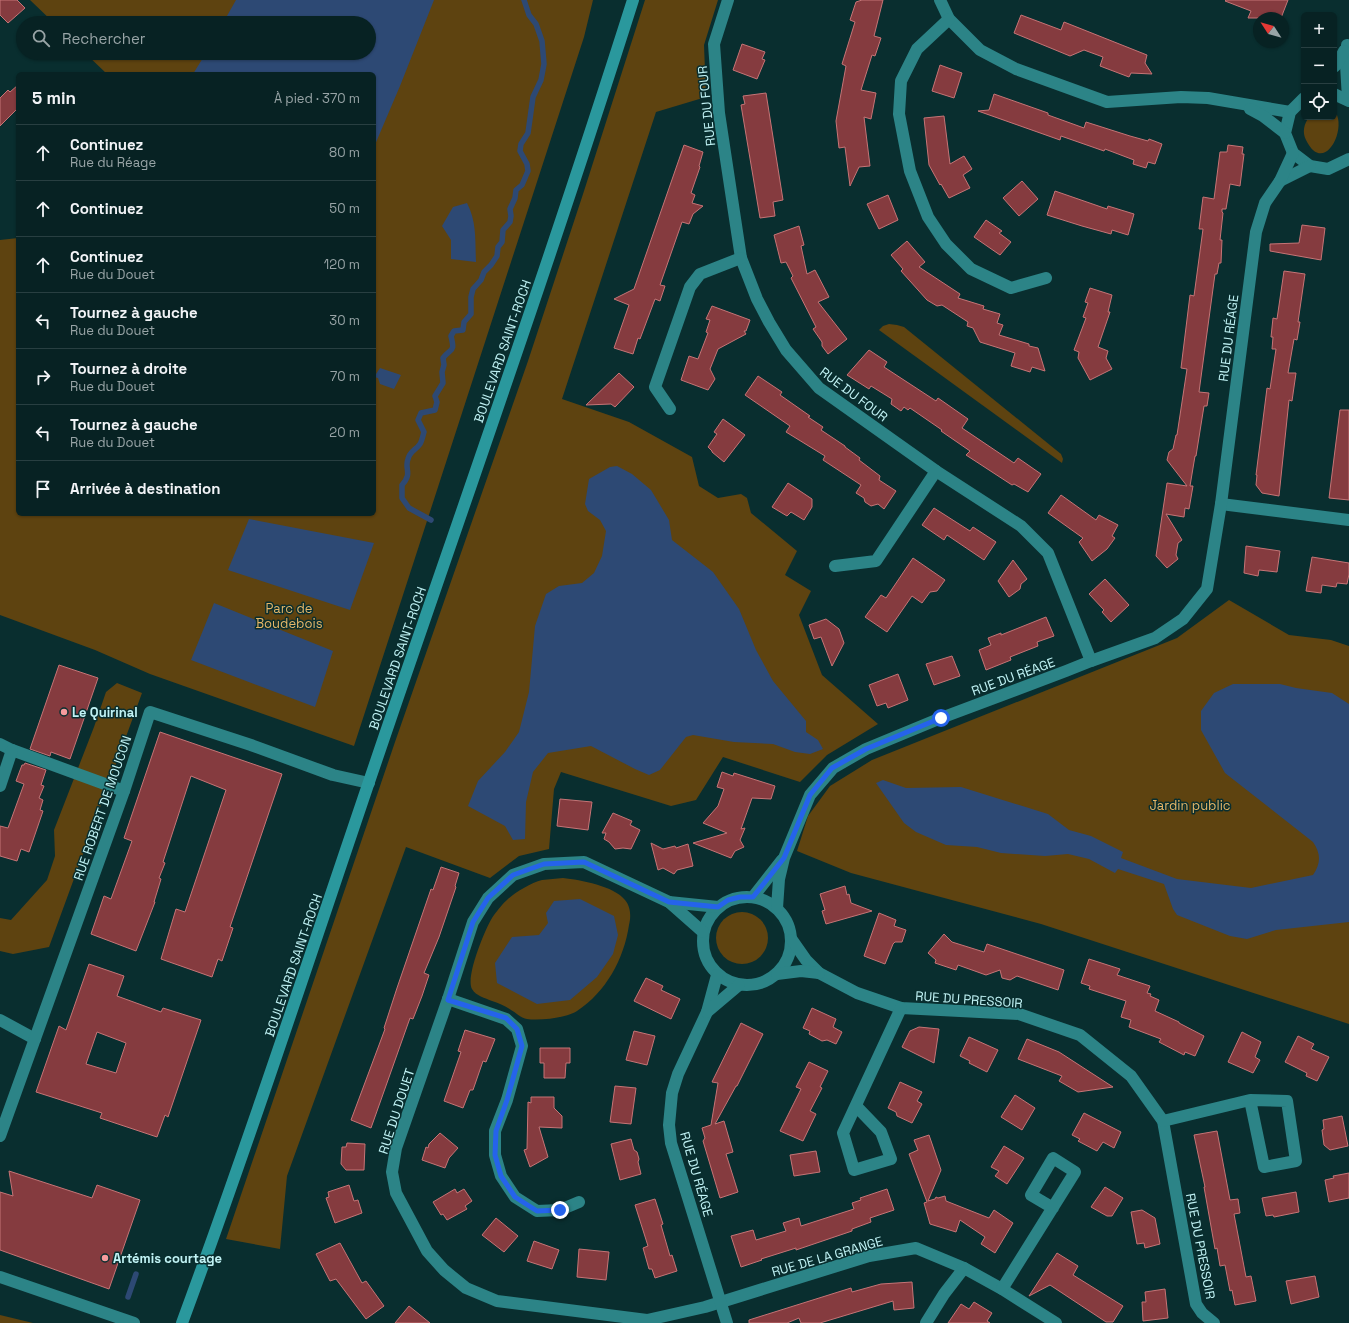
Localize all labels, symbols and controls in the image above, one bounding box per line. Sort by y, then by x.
north arrow [1253,12,1289,48]
map controls [1301,12,1337,120]
button: + [1301,12,1337,48]
search box [16,16,376,60]
icon: search [30,27,52,49]
text: Rechercher [62,29,145,48]
button: − [1301,48,1337,84]
street label: RUE DU FOUR [694,65,719,147]
button: locate [1301,84,1337,120]
text: 5 min [32,87,76,109]
text: À pied · 370 m [274,90,360,107]
text: Continuez [70,135,143,154]
icon: ahead [32,142,54,164]
text: 80 m [329,144,360,161]
text: Rue du Réage [70,154,156,171]
icon: ahead [32,198,54,220]
text: Continuez [70,199,143,218]
text: 50 m [329,200,360,217]
text: Continuez [70,247,143,266]
icon: ahead [32,254,54,276]
text: 120 m [324,256,360,273]
text: Rue du Douet [70,266,155,283]
street label: BOULEVARD SAINT-ROCH [470,277,535,425]
street label: RUE DU RÉAGE [1215,294,1242,383]
text: Tournez à gauche [70,303,198,322]
icon: left [32,310,54,332]
text: 30 m [329,312,360,329]
text: Rue du Douet [70,322,155,339]
text: Tournez à droite [70,359,187,378]
street label: RUE DU FOUR [816,363,891,425]
icon: right [32,366,54,388]
text: 70 m [330,368,360,385]
text: Rue du Douet [70,378,155,395]
text: Tournez à gauche [70,415,198,434]
icon: left [32,422,54,444]
text: 20 m [329,424,360,441]
text: Rue du Douet [70,434,155,451]
icon: arrive [32,478,54,500]
text: Arrivée à destination [70,479,220,498]
street label: BOULEVARD SAINT-ROCH [365,584,430,732]
park label: Parc de Boudebois [255,600,323,632]
street label: RUE DU RÉAGE [969,653,1057,699]
place label: Le Quirinal [72,704,138,721]
marker: Le Quirinal [59,707,69,717]
route start [932,709,950,727]
street label: RUE ROBERT DE MOUCON [70,733,135,883]
park label: Jardin public [1149,797,1231,814]
street label: BOULEVARD SAINT-ROCH [261,891,326,1039]
street label: RUE DU PRESSOIR [915,987,1023,1012]
street label: RUE DU DOUET [375,1066,418,1156]
street label: RUE DU RÉAGE [676,1130,717,1219]
street label: RUE DU PRESSOIR [1182,1192,1219,1300]
route end [551,1201,569,1219]
street label: RUE DE LA GRANGE [770,1232,885,1280]
place label: Artémis courtage [113,1250,222,1267]
marker: Artémis courtage [100,1253,110,1263]

